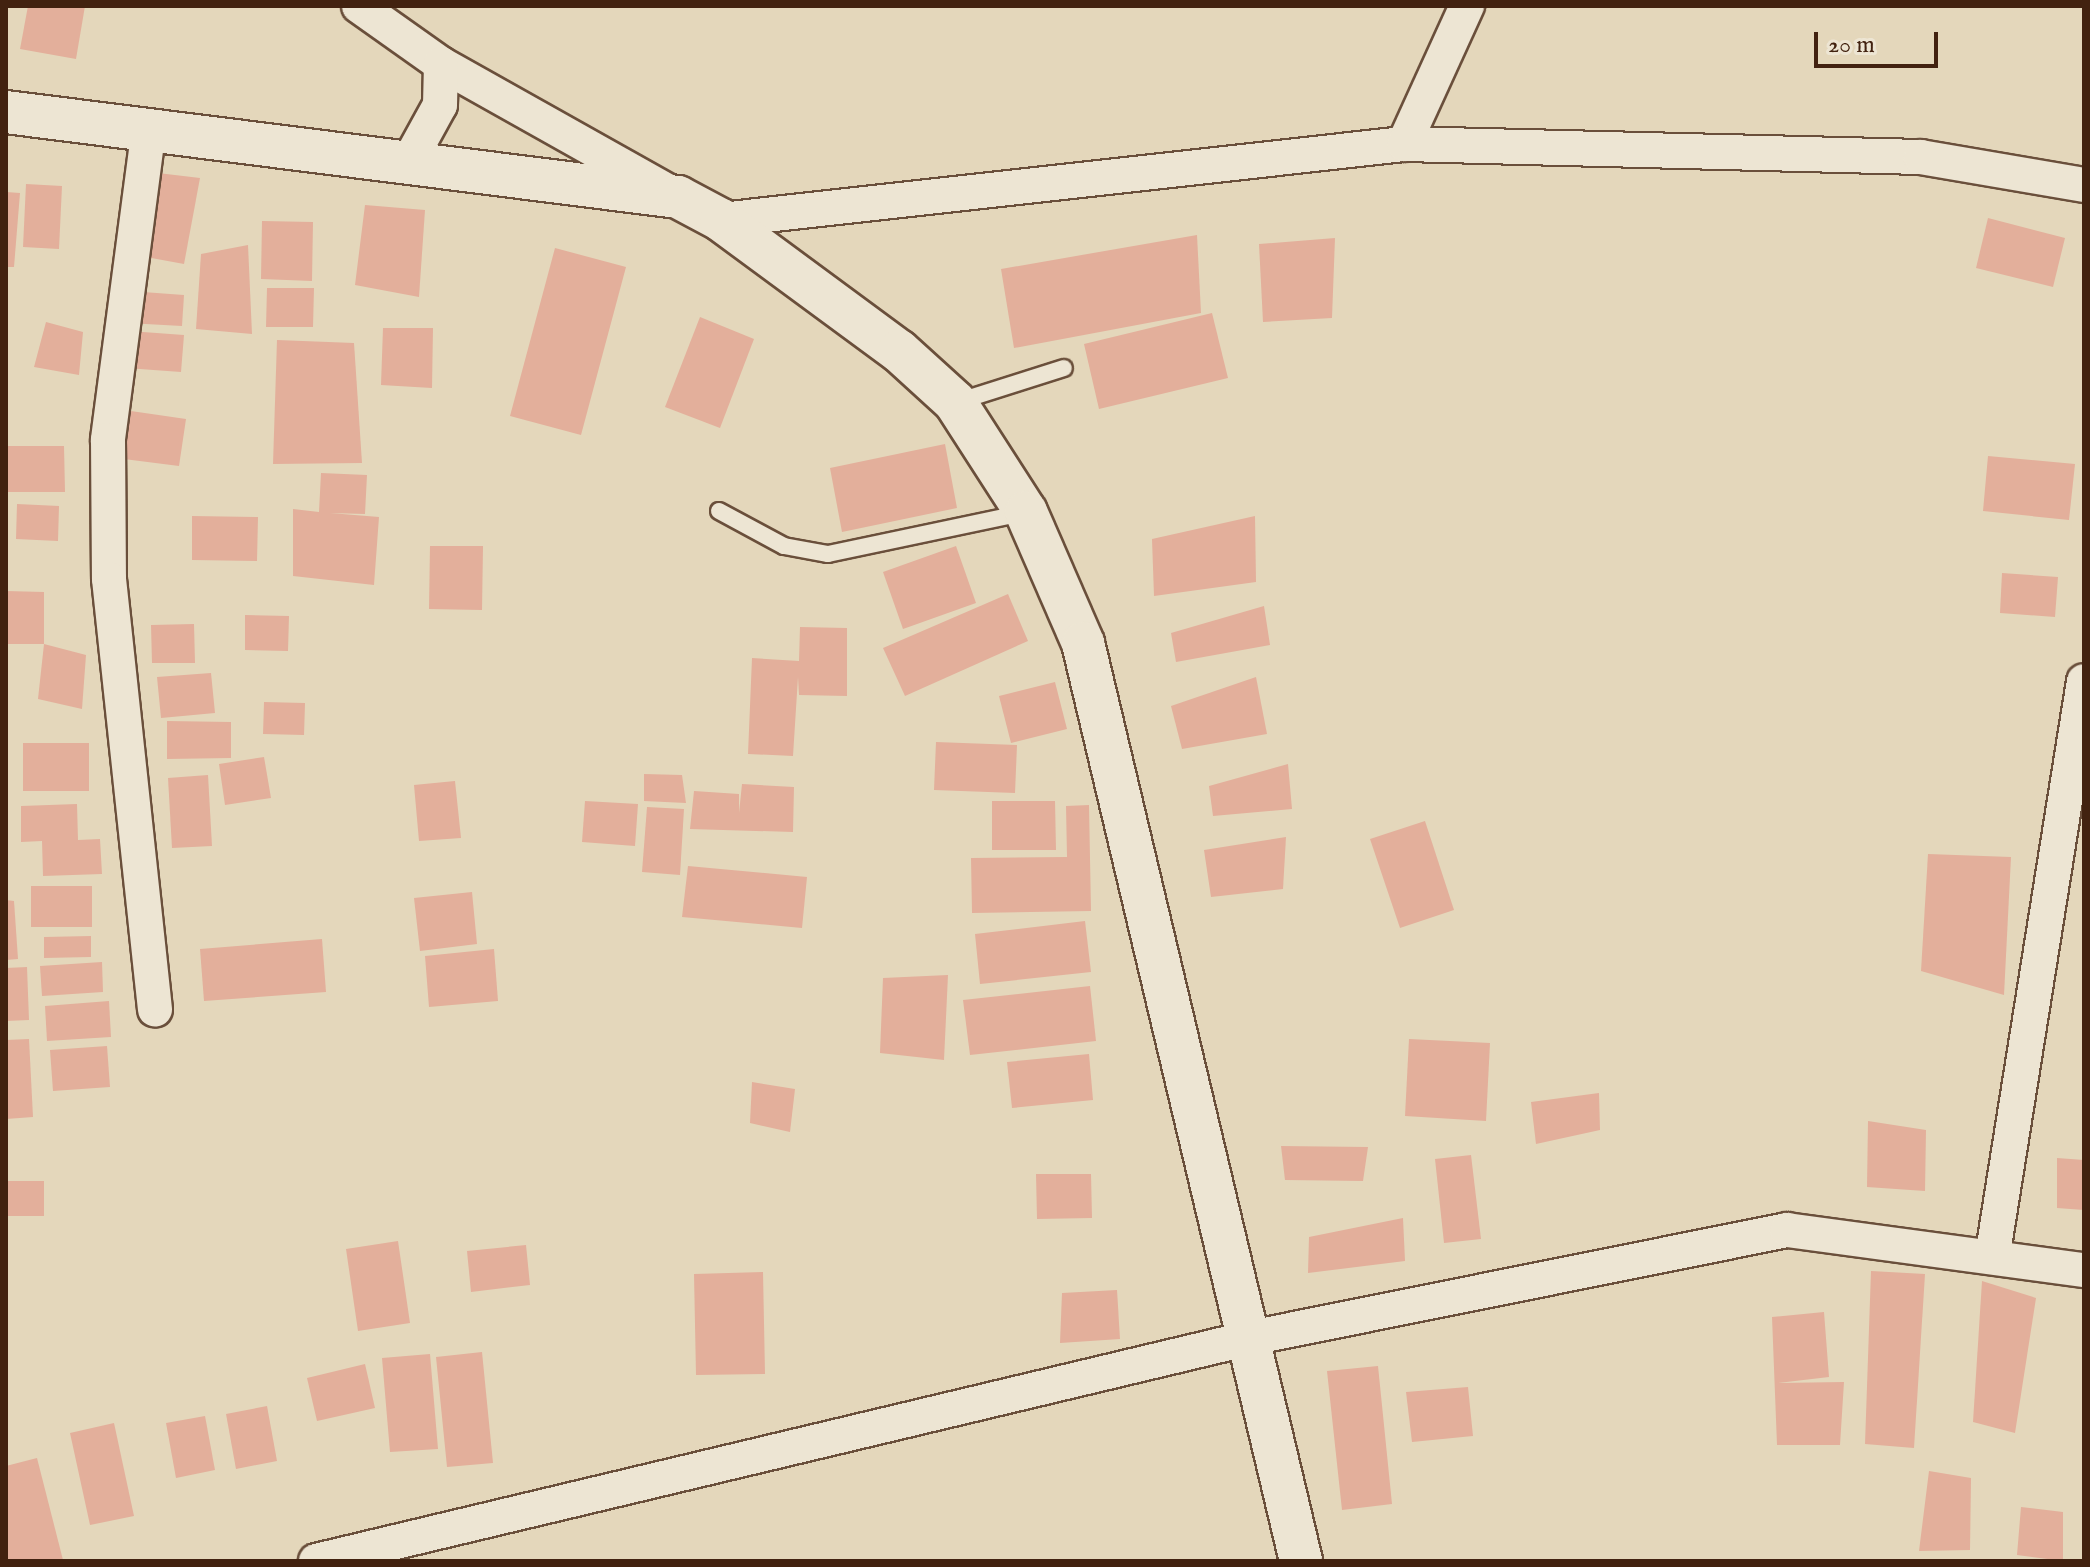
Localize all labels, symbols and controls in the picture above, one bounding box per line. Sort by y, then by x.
scale bar [1818,16,1942,66]
text: 20 m [1828,30,1875,61]

